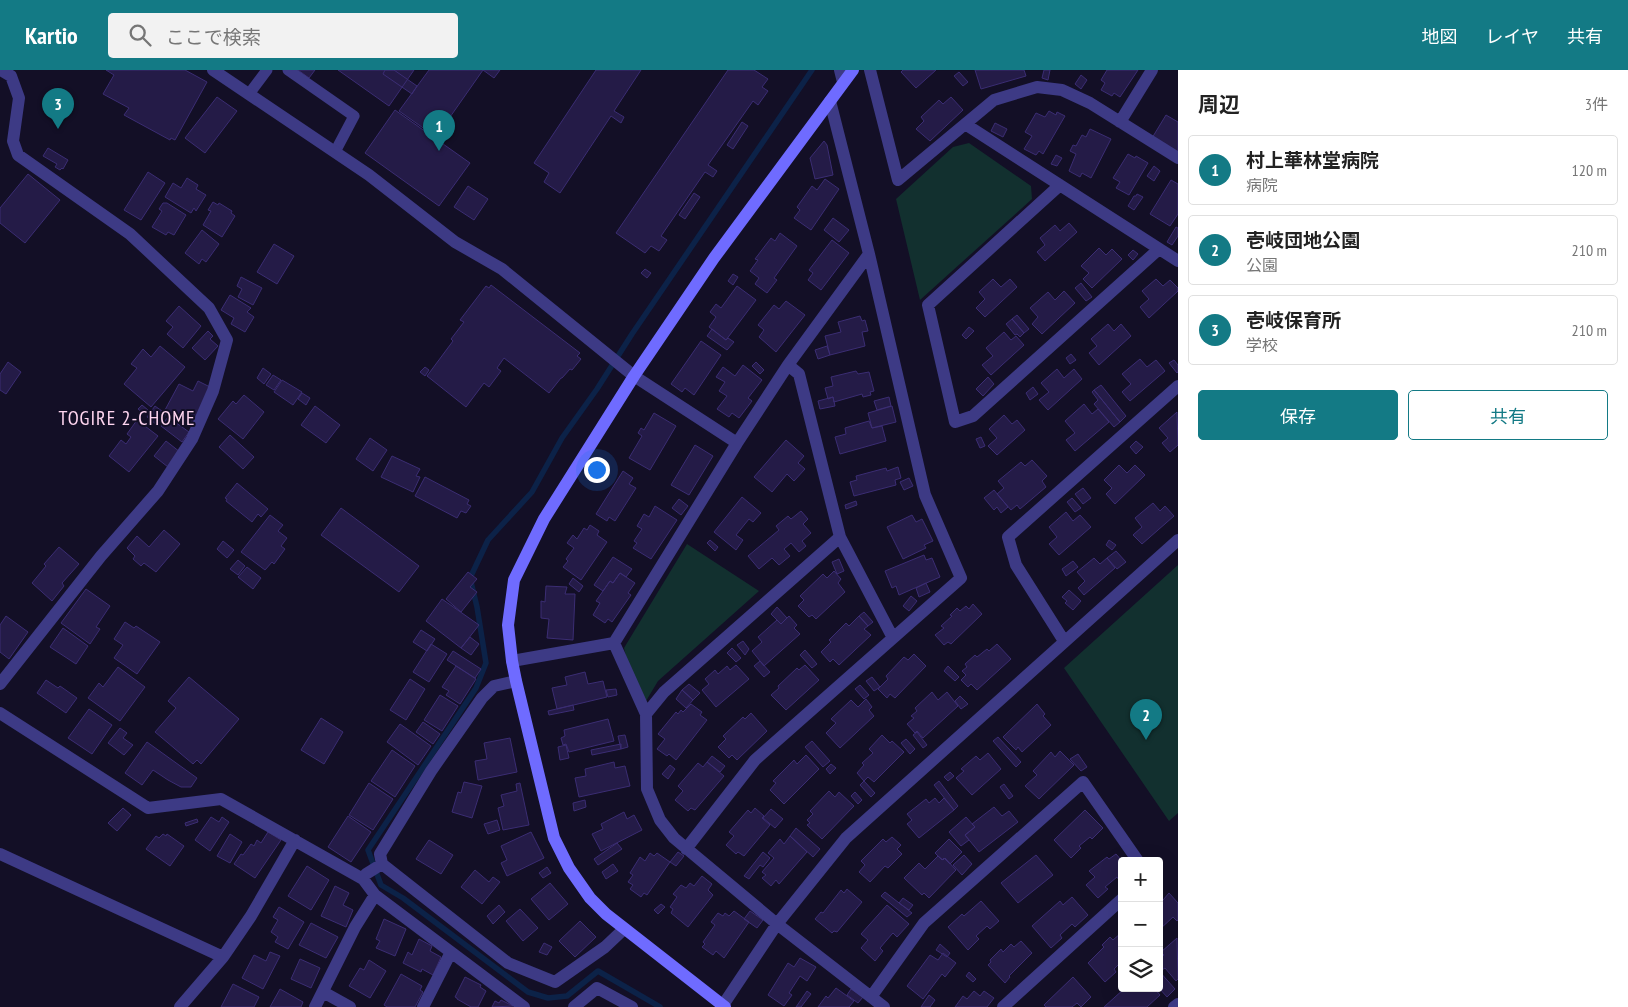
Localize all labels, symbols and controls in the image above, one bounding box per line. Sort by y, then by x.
search box [108,13,458,58]
text: Kartio [25,20,78,51]
icon: search [126,21,154,49]
text: ここで検索 [166,25,261,49]
text: 地図 [1422,25,1458,48]
text: レイヤ [1486,25,1539,48]
text: 共有 [1567,25,1603,48]
pin: 3 [42,88,74,129]
text: 周辺 [1198,91,1240,118]
text: 3件 [1585,94,1608,114]
pin: 1 [423,110,455,151]
text: 村上華林堂病院 [1246,148,1379,172]
text: 1 [1211,160,1219,180]
text: 120 m [1572,160,1607,180]
text: 病院 [1246,175,1278,195]
text: 壱岐団地公園 [1246,228,1360,252]
text: 2 [1211,240,1219,260]
text: 210 m [1572,240,1607,260]
text: 公園 [1246,255,1278,275]
text: 壱岐保育所 [1246,308,1341,332]
text: 3 [1211,320,1219,340]
text: 210 m [1572,320,1607,340]
text: 学校 [1246,335,1278,355]
button: 保存 [1198,390,1398,440]
button: 共有 [1408,390,1608,440]
district label: TOGIRE 2-CHOME [58,405,196,431]
your location [584,457,610,483]
pin: 2 [1130,699,1162,740]
map controls [1118,857,1163,992]
button: + [1118,857,1163,902]
button: − [1118,902,1163,947]
button: layers [1118,947,1163,992]

